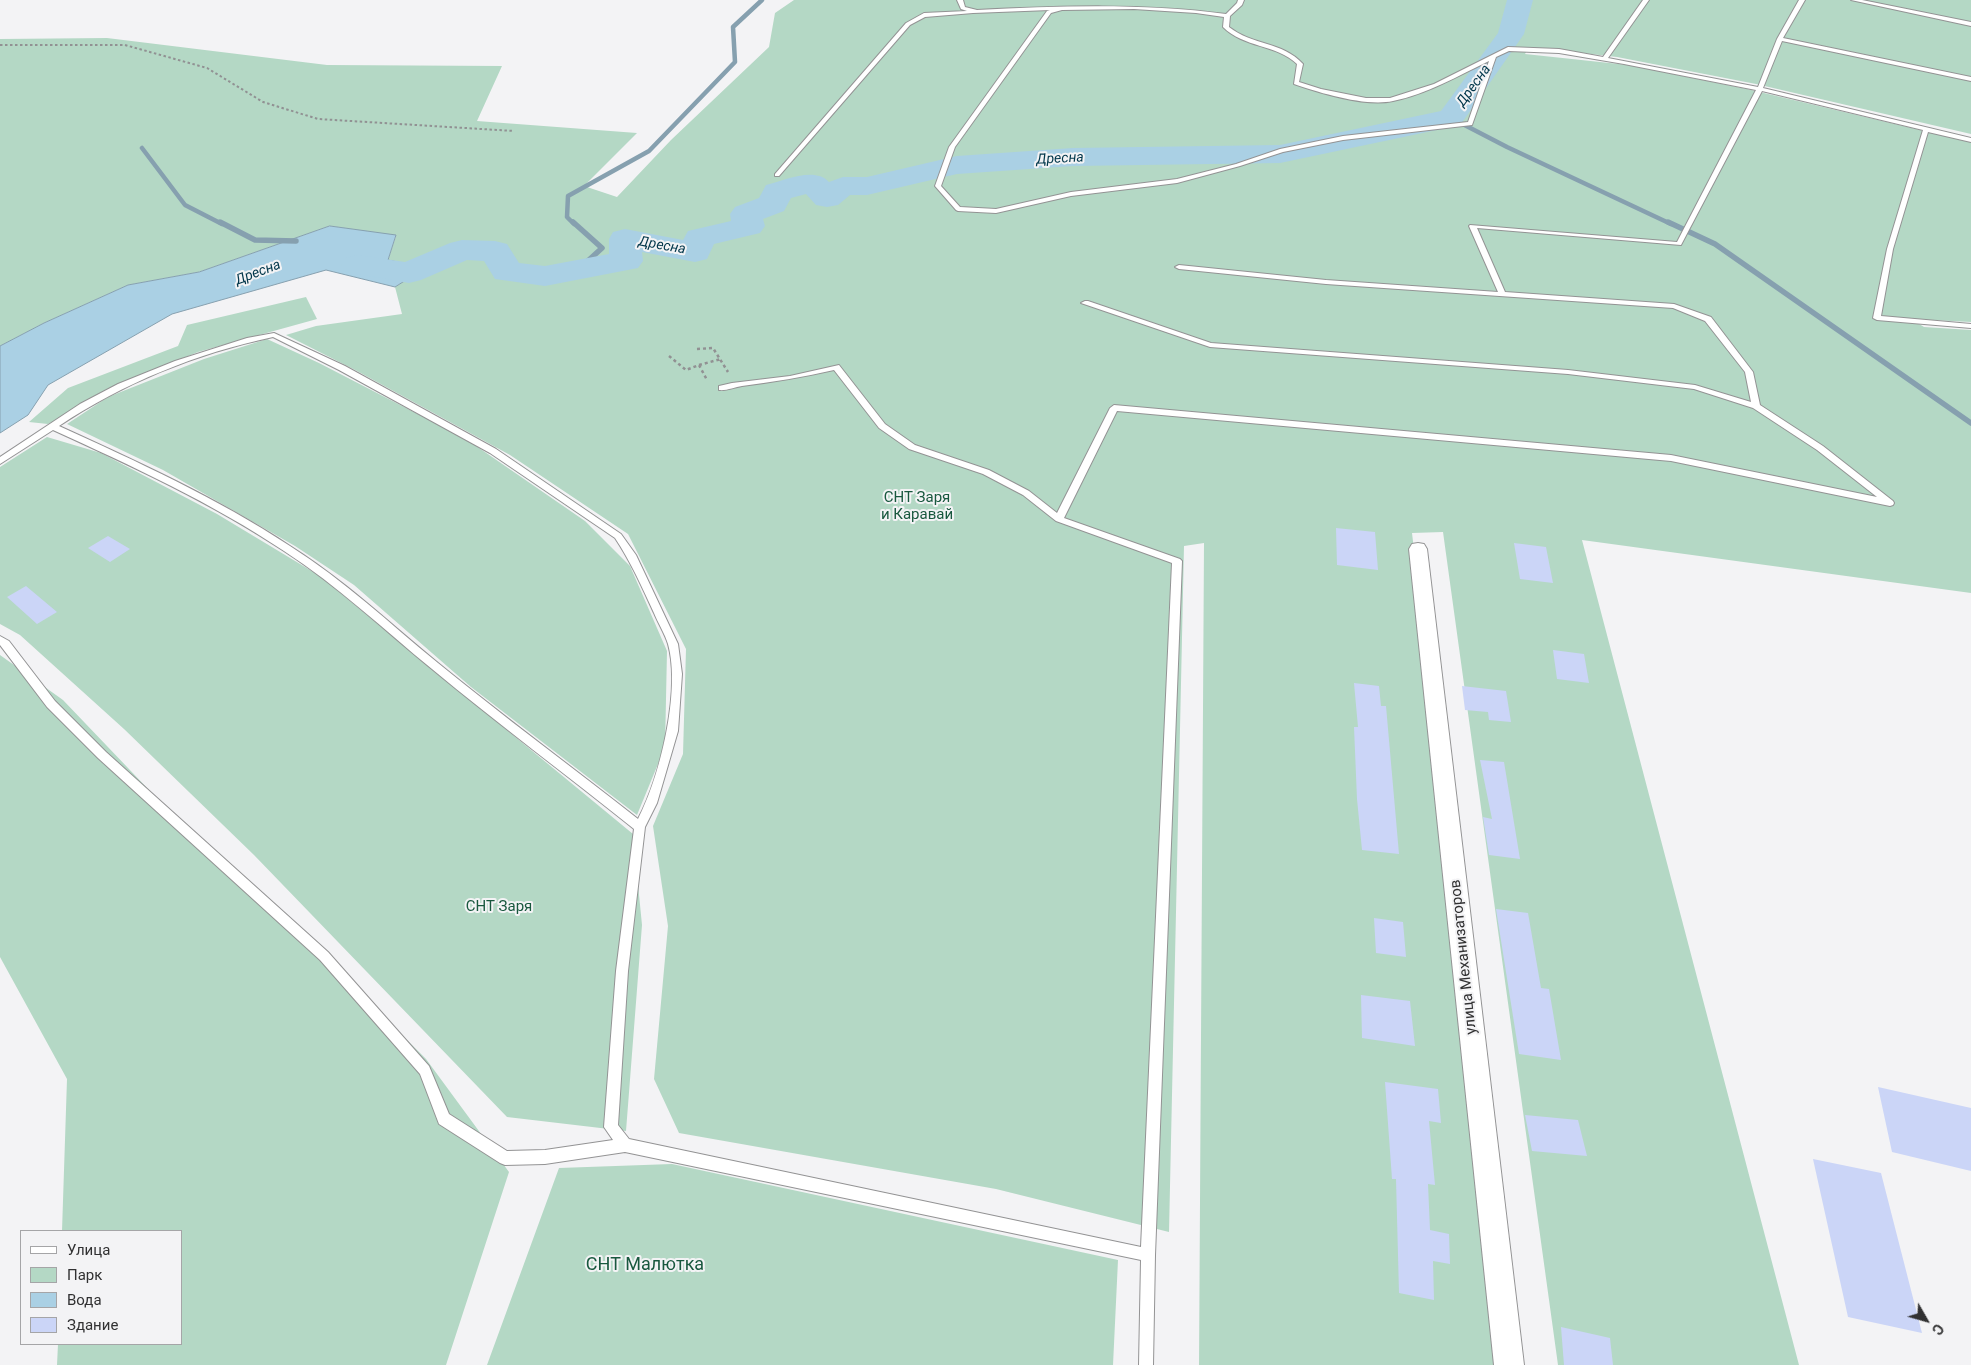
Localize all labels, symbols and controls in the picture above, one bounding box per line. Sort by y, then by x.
water label: Дресна [1453,62,1495,110]
water label: Дресна [1036,149,1084,169]
water label: Дресна [637,234,687,258]
water label: Дресна [233,257,283,289]
park label: СНТ Заря и Каравай [881,489,953,524]
street label: улица Механизаторов [1447,879,1481,1035]
park label: СНТ Заря [466,898,532,916]
legend [20,1230,182,1345]
text: Улица [67,1241,110,1259]
park label: СНТ Малютка [586,1254,704,1276]
text: Парк [67,1266,102,1284]
text: Вода [67,1291,102,1309]
north arrow [1901,1295,1951,1345]
text: Здание [67,1316,118,1334]
text: С [1929,1321,1947,1338]

